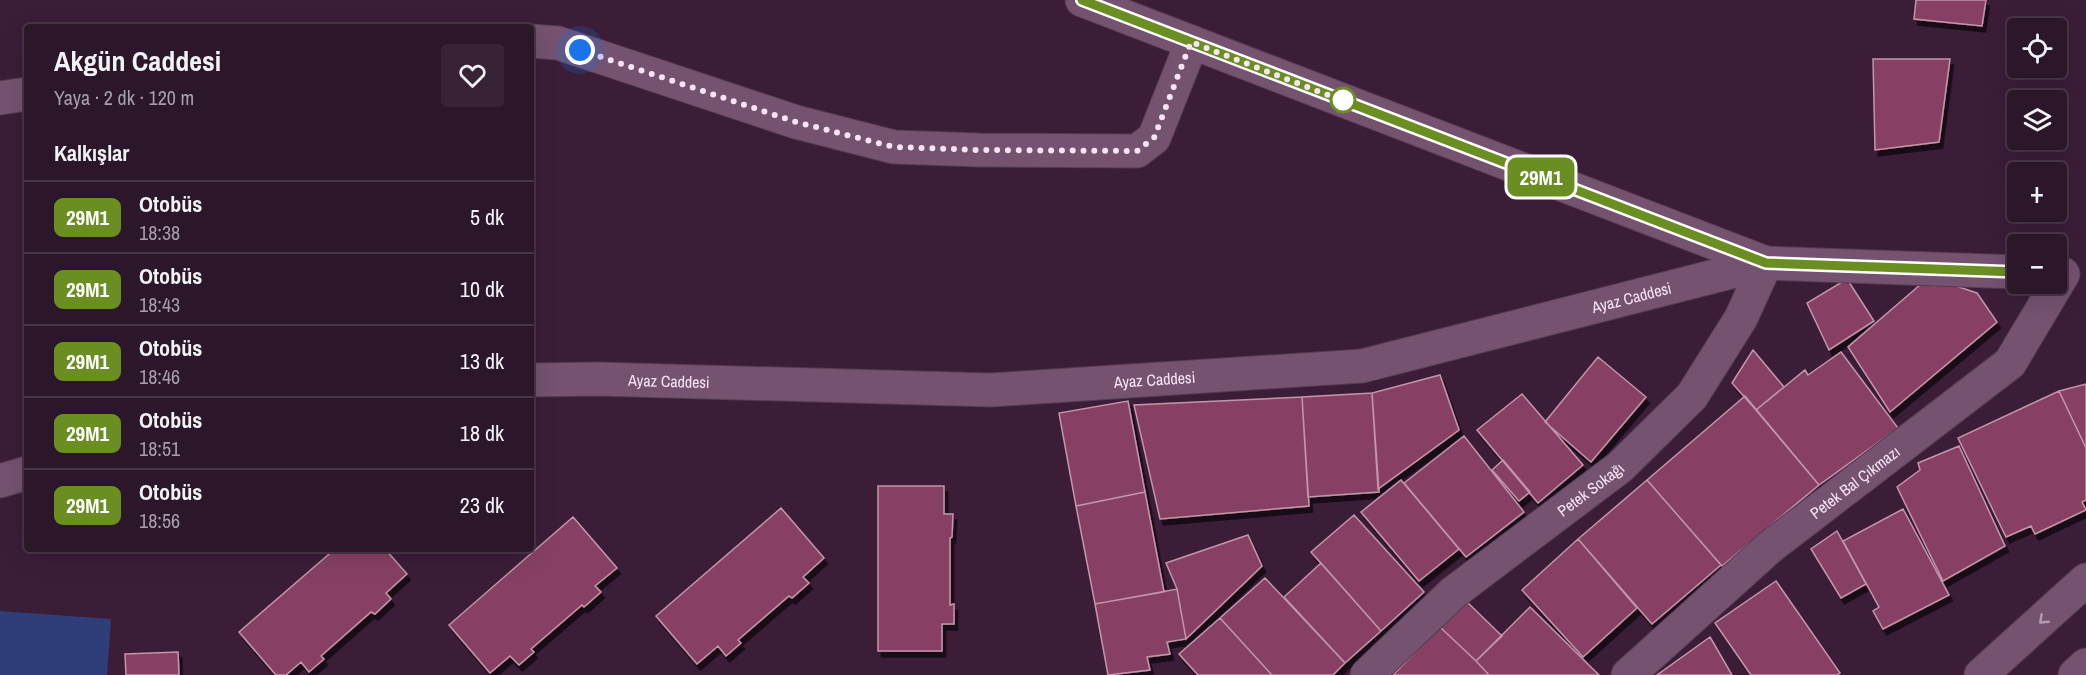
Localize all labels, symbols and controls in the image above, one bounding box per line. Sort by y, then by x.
map controls [2007,18,2067,294]
button: locate [2007,18,2067,78]
your location [565,35,595,65]
text: Akgün Caddesi [54,42,221,80]
button: heart [441,44,504,107]
text: Yaya · 2 dk · 120 m [54,84,194,111]
unlabelled marker [1330,87,1356,113]
button: layers [2007,90,2067,150]
text: Kalkışlar [54,138,129,168]
line badge: 29M1 [1499,158,1583,196]
button: + [2007,162,2067,222]
text: 29M1 [1519,163,1563,192]
text: Otobüs [139,189,202,219]
text: 5 dk [470,202,504,232]
text: 29M1 [66,203,109,232]
text: 18:38 [139,219,180,246]
button: − [2007,234,2067,294]
text: Otobüs [139,261,202,291]
text: 10 dk [460,274,504,304]
text: 29M1 [66,275,109,304]
street label: Ayaz Caddesi [1588,277,1674,318]
text: 18:43 [139,291,180,318]
text: Otobüs [139,333,202,363]
text: 13 dk [460,346,504,376]
text: 29M1 [66,347,109,376]
text: 18:46 [139,363,180,390]
street label: Ayaz Caddesi [1112,366,1196,393]
street label: Ayaz Caddesi [627,369,710,393]
text: Otobüs [139,405,202,435]
text: 18 dk [460,418,504,448]
text: 29M1 [66,419,109,448]
text: 18:51 [139,435,180,462]
street label: Petek Bal Çıkmazı [1805,440,1904,524]
street label: Petek Sokağı [1553,458,1629,522]
text: Otobüs [139,477,202,507]
text: 23 dk [460,490,504,520]
text: 29M1 [66,491,109,520]
text: 18:56 [139,507,180,534]
one-way arrow [2039,613,2050,624]

